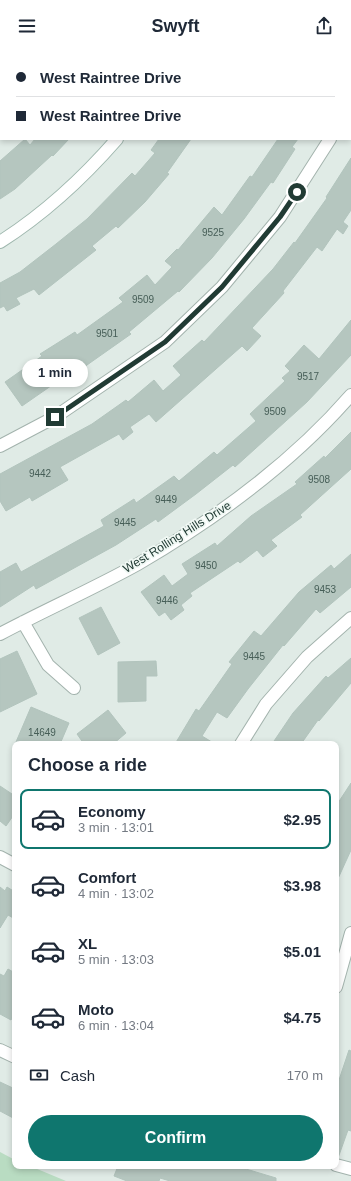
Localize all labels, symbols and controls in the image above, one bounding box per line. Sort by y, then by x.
icon: menu [16,15,38,37]
icon: share [313,15,335,37]
text: Swyft [151,16,200,36]
text: West Raintree Drive [40,69,181,86]
text: West Raintree Drive [40,107,181,124]
route start [288,183,306,201]
house number: 9525 [202,227,225,238]
house number: 9509 [132,294,155,305]
house number: 9501 [96,328,119,339]
callout: 1 min [22,359,88,387]
text: 1 min [38,365,72,380]
house number: 9517 [297,371,320,382]
house number: 9509 [264,406,287,417]
route end [46,408,64,426]
house number: 9442 [29,468,52,479]
house number: 9508 [308,474,331,485]
house number: 9449 [155,494,178,505]
street label: West Rolling Hills Drive [121,498,234,576]
house number: 9445 [114,517,137,528]
house number: 9450 [195,560,218,571]
house number: 9453 [314,584,337,595]
house number: 9446 [156,595,179,606]
house number: 9445 [243,651,266,662]
house number: 14649 [28,727,56,738]
text: Choose a ride [28,755,147,775]
icon: car [30,801,66,837]
text: Economy [78,803,146,820]
text: $2.95 [283,811,321,828]
text: 3 min · 13:01 [78,820,154,835]
icon: car [30,867,66,903]
text: Comfort [78,869,136,886]
text: $3.98 [283,877,321,894]
text: 4 min · 13:02 [78,886,154,901]
icon: car [30,933,66,969]
text: XL [78,935,97,952]
text: $5.01 [283,943,321,960]
text: 5 min · 13:03 [78,952,154,967]
icon: car [30,999,66,1035]
text: Moto [78,1001,114,1018]
text: $4.75 [283,1009,321,1026]
text: 6 min · 13:04 [78,1018,154,1033]
icon: cash [28,1064,50,1086]
text: Cash [60,1067,95,1084]
text: 170 m [287,1068,323,1083]
button: Confirm [28,1115,323,1161]

